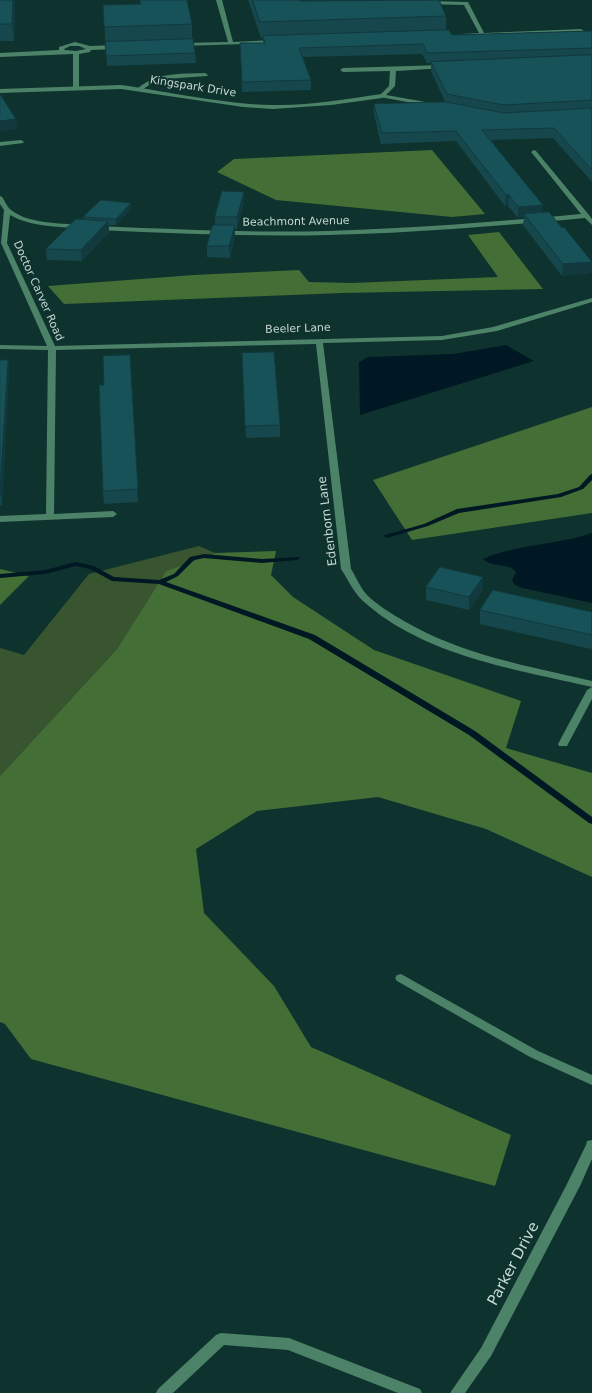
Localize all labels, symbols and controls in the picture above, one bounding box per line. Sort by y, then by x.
street label: Kingspark Drive [149,74,237,100]
street label: Beachmont Avenue [242,214,350,230]
street label: Doctor Carver Road [10,239,66,343]
street label: Beeler Lane [265,321,331,337]
street label: Edenborn Lane [315,475,341,567]
street label: Parker Drive [484,1219,544,1309]

